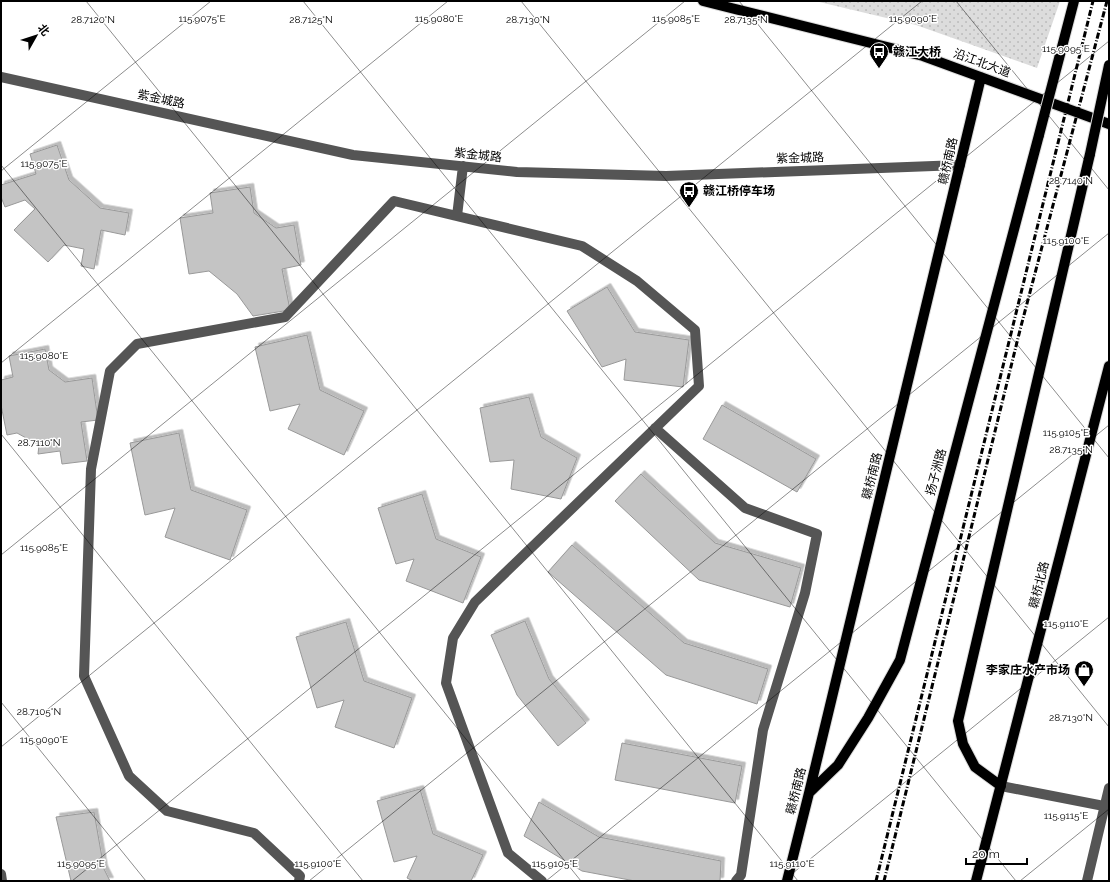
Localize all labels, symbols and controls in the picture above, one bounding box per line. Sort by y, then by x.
text: 115.9075°E [178,13,226,24]
text: 115.9080°E [415,13,463,24]
text: 115.9085°E [652,13,700,24]
text: 115.9090°E [889,13,937,24]
text: 28.7120°N [71,14,115,25]
text: 28.7125°N [289,14,333,25]
text: 28.7130°N [506,14,550,25]
text: 28.7135°N [724,14,768,25]
north arrow [16,16,56,56]
text: 北 [35,22,52,38]
bus stop icon: 赣江大桥 [868,41,890,69]
text: 115.9095°E [1042,43,1090,54]
place label: 赣江大桥 [893,45,941,59]
street label: 沿江北大道 [951,46,1013,80]
street label: 紫金城路 [136,87,186,111]
street label: 赣桥南路 [936,136,960,186]
street label: 紫金城路 [453,146,503,164]
street label: 紫金城路 [776,150,824,166]
text: 115.9075°E [20,158,68,169]
text: 28.7140°N [1049,175,1093,186]
bus stop icon: 赣江桥停车场 [678,180,700,208]
place label: 赣江桥停车场 [703,184,775,198]
text: 115.9100°E [1043,235,1089,246]
text: 115.9080°E [20,350,68,361]
text: 115.9105°E [1043,427,1089,438]
text: 28.7110°N [18,437,61,448]
text: 28.7135°N [1049,444,1093,455]
street label: 扬子洲路 [923,447,949,497]
street label: 赣桥南路 [859,451,885,501]
text: 115.9085°E [20,542,68,553]
street label: 赣桥北路 [1026,560,1052,610]
text: 115.9110°E [1044,618,1089,629]
shop icon: 李家庄水产市场 [1073,659,1095,687]
place label: 李家庄水产市场 [986,663,1070,677]
text: 28.7105°N [17,706,61,717]
text: 28.7130°N [1049,712,1093,723]
text: 115.9090°E [20,734,68,745]
street label: 赣桥南路 [783,766,809,816]
text: 115.9115°E [1044,810,1088,821]
scale bar [966,840,1027,866]
text: 20 m [972,847,1000,861]
text: 115.9095°E [57,858,105,869]
text: 115.9100°E [295,858,341,869]
text: 115.9105°E [532,858,578,869]
text: 115.9110°E [770,858,815,869]

